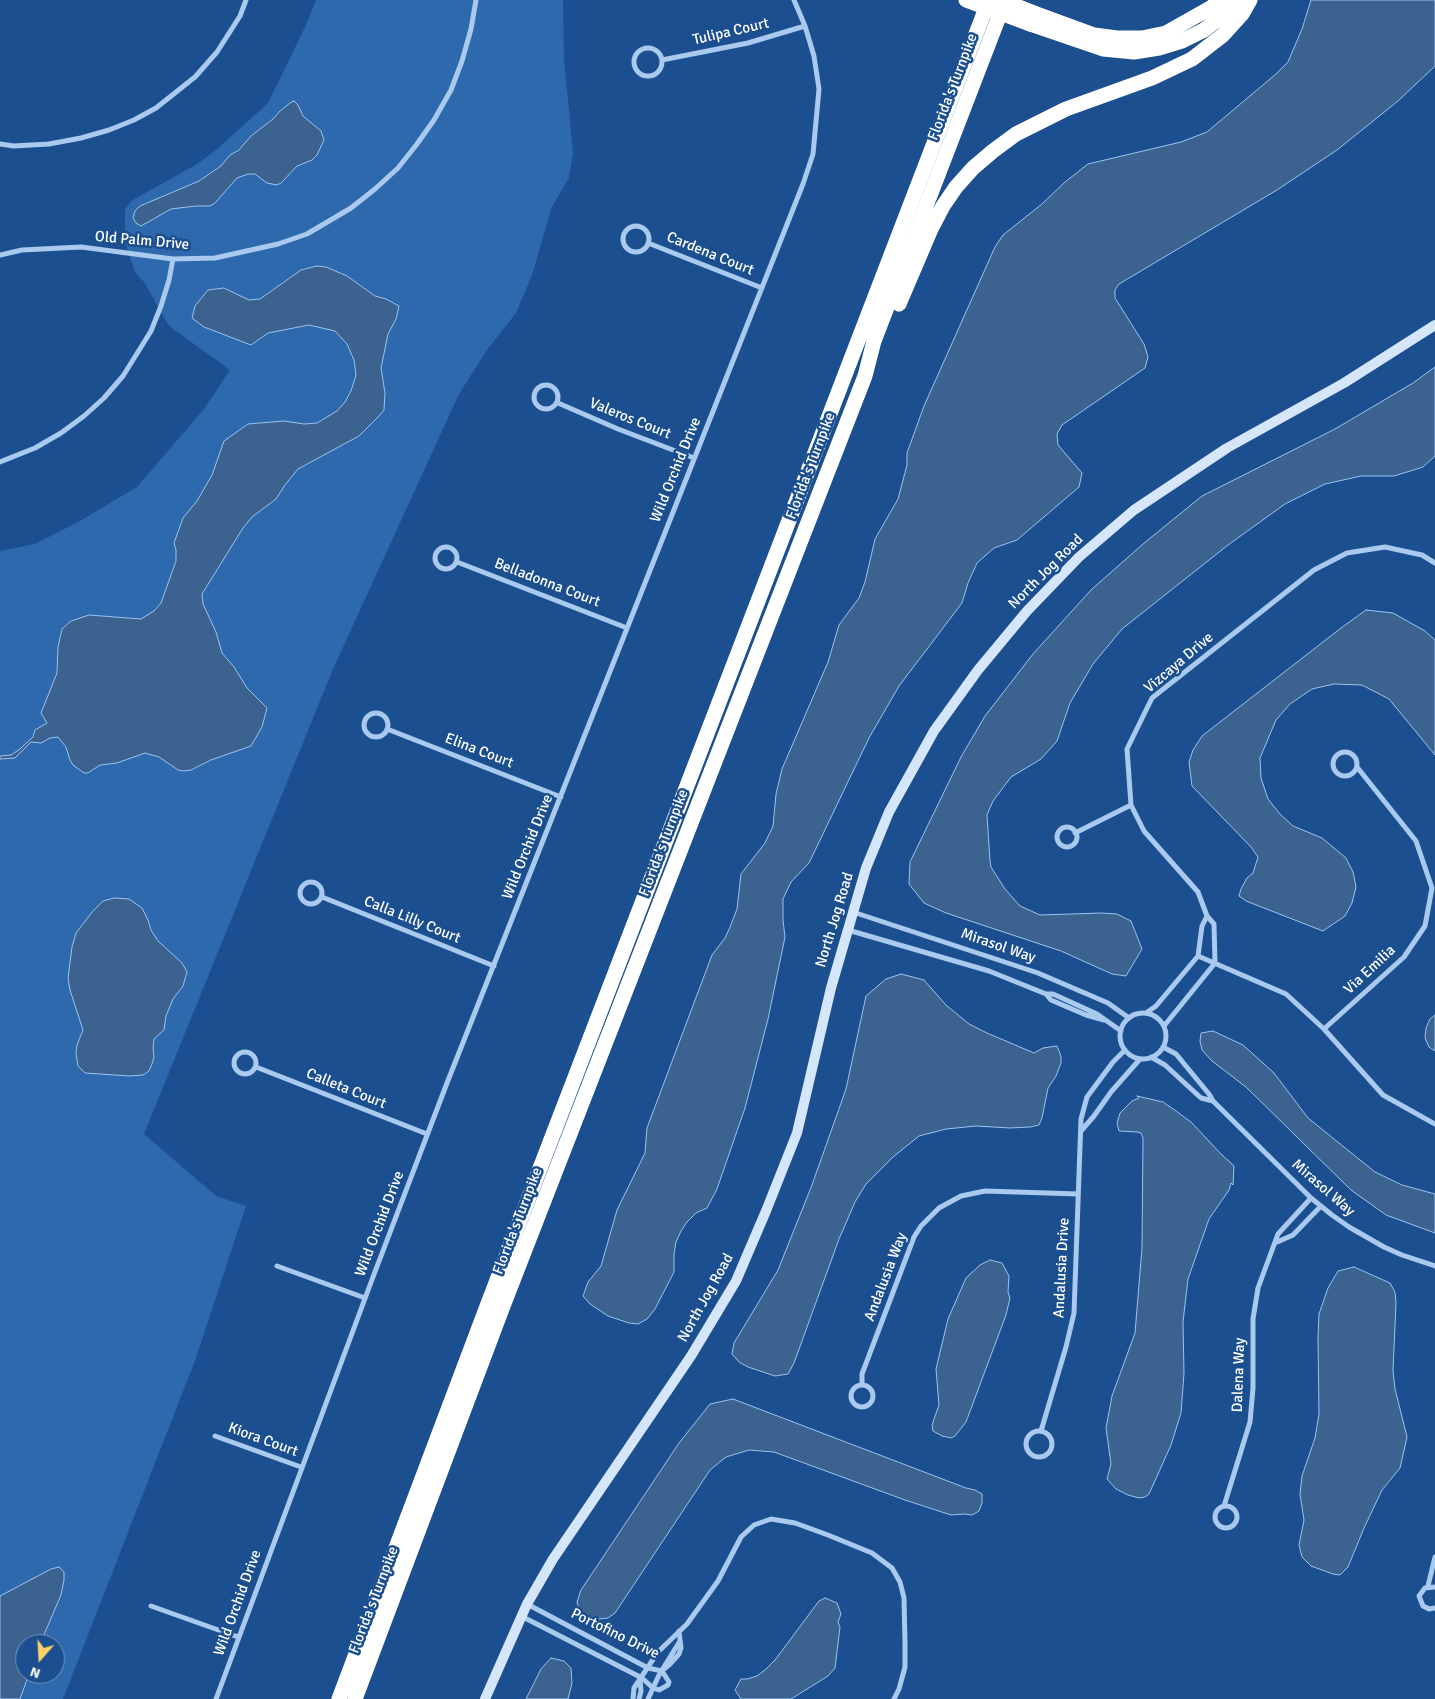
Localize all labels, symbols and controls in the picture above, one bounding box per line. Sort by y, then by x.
street label: Tulipa Court [691,15,771,49]
street label: Florida's Turnpike [924,31,982,143]
street label: Old Palm Drive [94,228,190,254]
street label: Cardena Court [664,228,756,280]
street label: Valeros Court [587,394,673,444]
street label: Florida's Turnpike [782,410,840,522]
street label: Wild Orchid Drive [647,415,705,525]
street label: North Jog Road [1005,531,1087,613]
street label: Belladonna Court [492,555,602,611]
street label: Vizcaya Drive [1141,629,1217,697]
street label: Elina Court [442,730,516,772]
street label: Florida's Turnpike [635,787,693,899]
street label: Wild Orchid Drive [499,792,557,902]
street label: North Jog Road [812,870,858,970]
street label: Calla Lilly Court [361,892,463,948]
street label: Mirasol Way [958,925,1038,967]
street label: Via Emilia [1340,942,1400,998]
street label: Calleta Court [303,1065,389,1113]
street label: Mirasol Way [1288,1156,1358,1220]
street label: Florida's Turnpike [489,1165,547,1277]
street label: Wild Orchid Drive [352,1169,408,1279]
street label: Andalusia Drive [1050,1217,1074,1319]
street label: Andalusia Way [861,1230,911,1324]
street label: North Jog Road [674,1251,738,1345]
street label: Dalena Way [1229,1337,1249,1413]
street label: Kiora Court [226,1419,300,1461]
street label: Florida's Turnpike [345,1544,403,1656]
street label: Wild Orchid Drive [210,1547,266,1659]
street label: Portofino Drive [568,1605,662,1663]
north arrow [15,1634,65,1684]
text: N [28,1663,43,1682]

